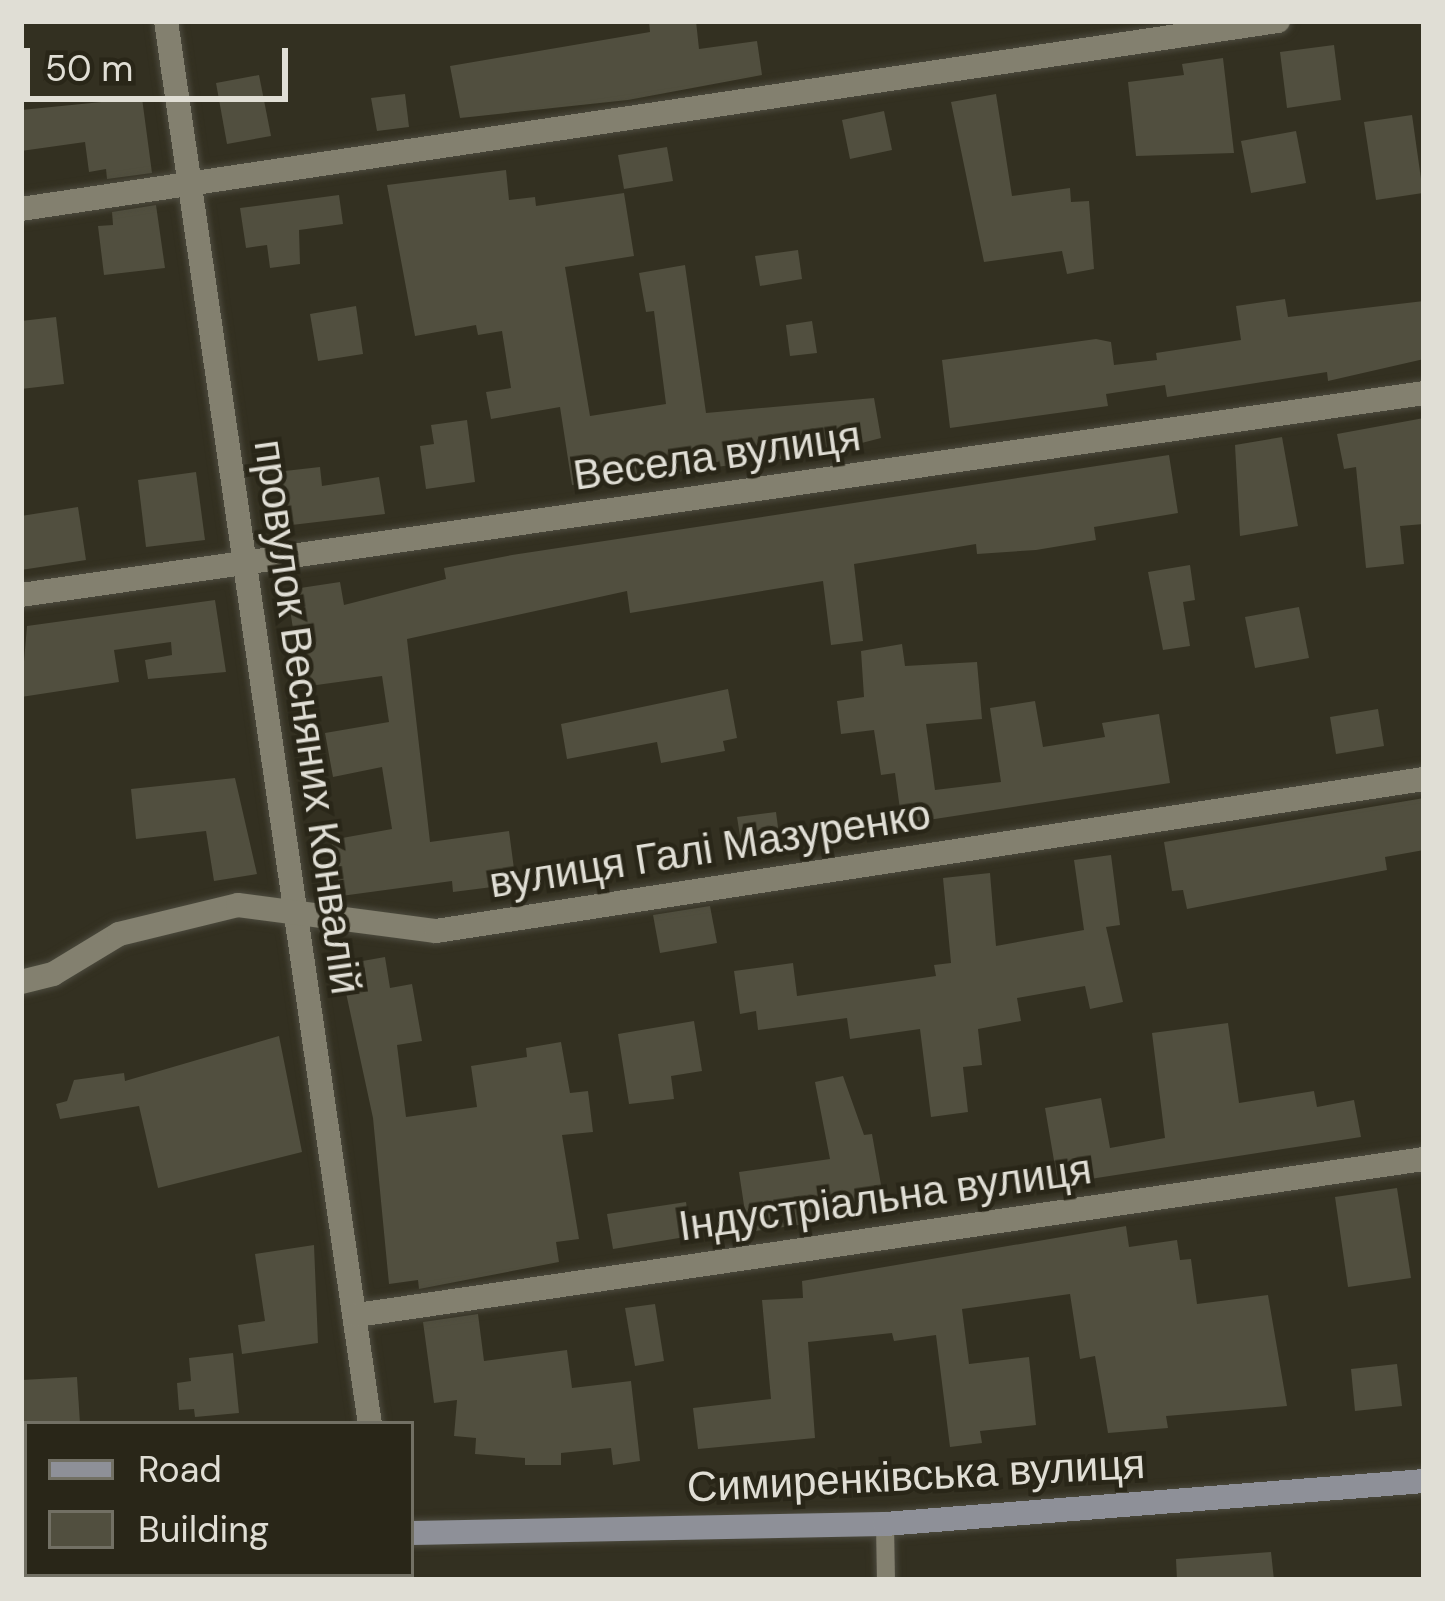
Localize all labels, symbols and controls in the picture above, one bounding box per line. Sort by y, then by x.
scale bar [30,24,294,98]
text: 50 m [45,45,133,92]
street label: Весела вулиця [570,411,864,501]
street label: провулок Весняних Конвалій [243,436,371,998]
street label: вулиця Галі Мазуренко [486,789,934,909]
street label: Індустріальна вулиця [675,1144,1095,1252]
legend [24,1421,414,1577]
street label: Симиренківська вулиця [686,1439,1146,1513]
text: Road [138,1446,222,1493]
text: Building [138,1506,269,1553]

